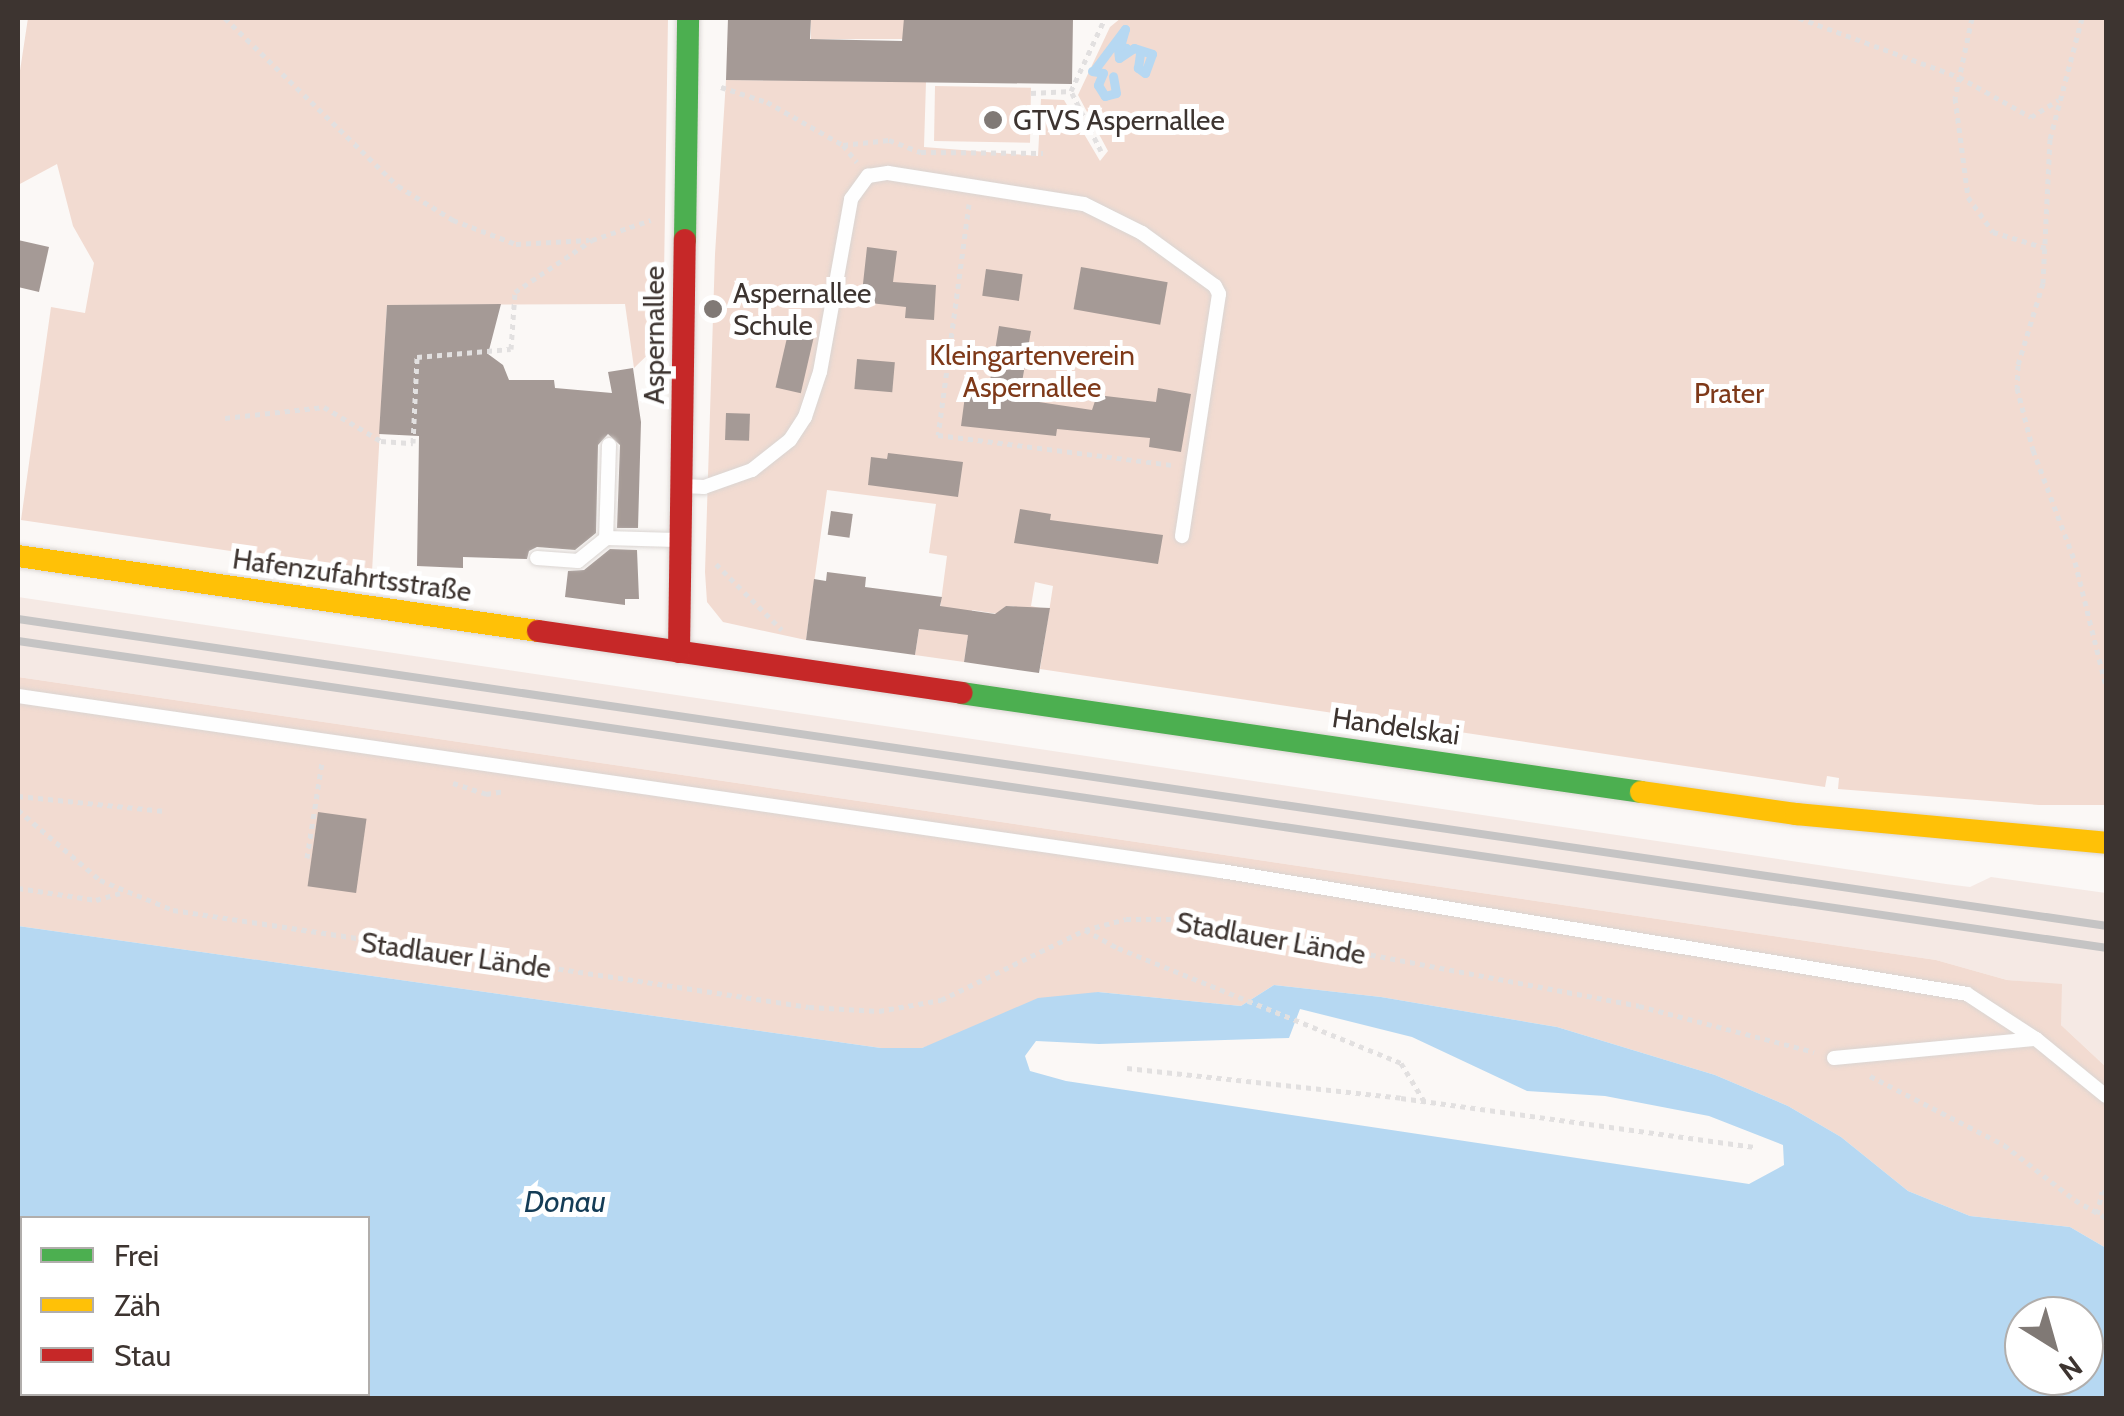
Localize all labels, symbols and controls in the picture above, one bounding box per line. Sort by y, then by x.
place label: GTVS Aspernallee [1013,103,1225,137]
marker: GTVS Aspernallee [982,109,1004,131]
street label: Aspernallee [637,266,671,404]
place label: Aspernallee Schule [733,276,871,342]
marker: Aspernallee Schule [702,298,724,320]
park label: Kleingartenverein Aspernallee [929,338,1135,404]
park label: Prater [1694,376,1764,410]
street label: Hafenzufahrtsstraße [230,542,474,608]
street label: Handelskai [1330,700,1462,752]
street label: Stadlauer Lände [1174,905,1368,971]
street label: Stadlauer Lände [359,925,553,985]
water label: Donau [524,1184,606,1220]
legend [20,1216,370,1396]
text: Frei [114,1237,159,1274]
text: Zäh [114,1287,161,1324]
north arrow [2004,1296,2104,1396]
text: Stau [114,1337,171,1374]
text: N [2053,1349,2089,1388]

